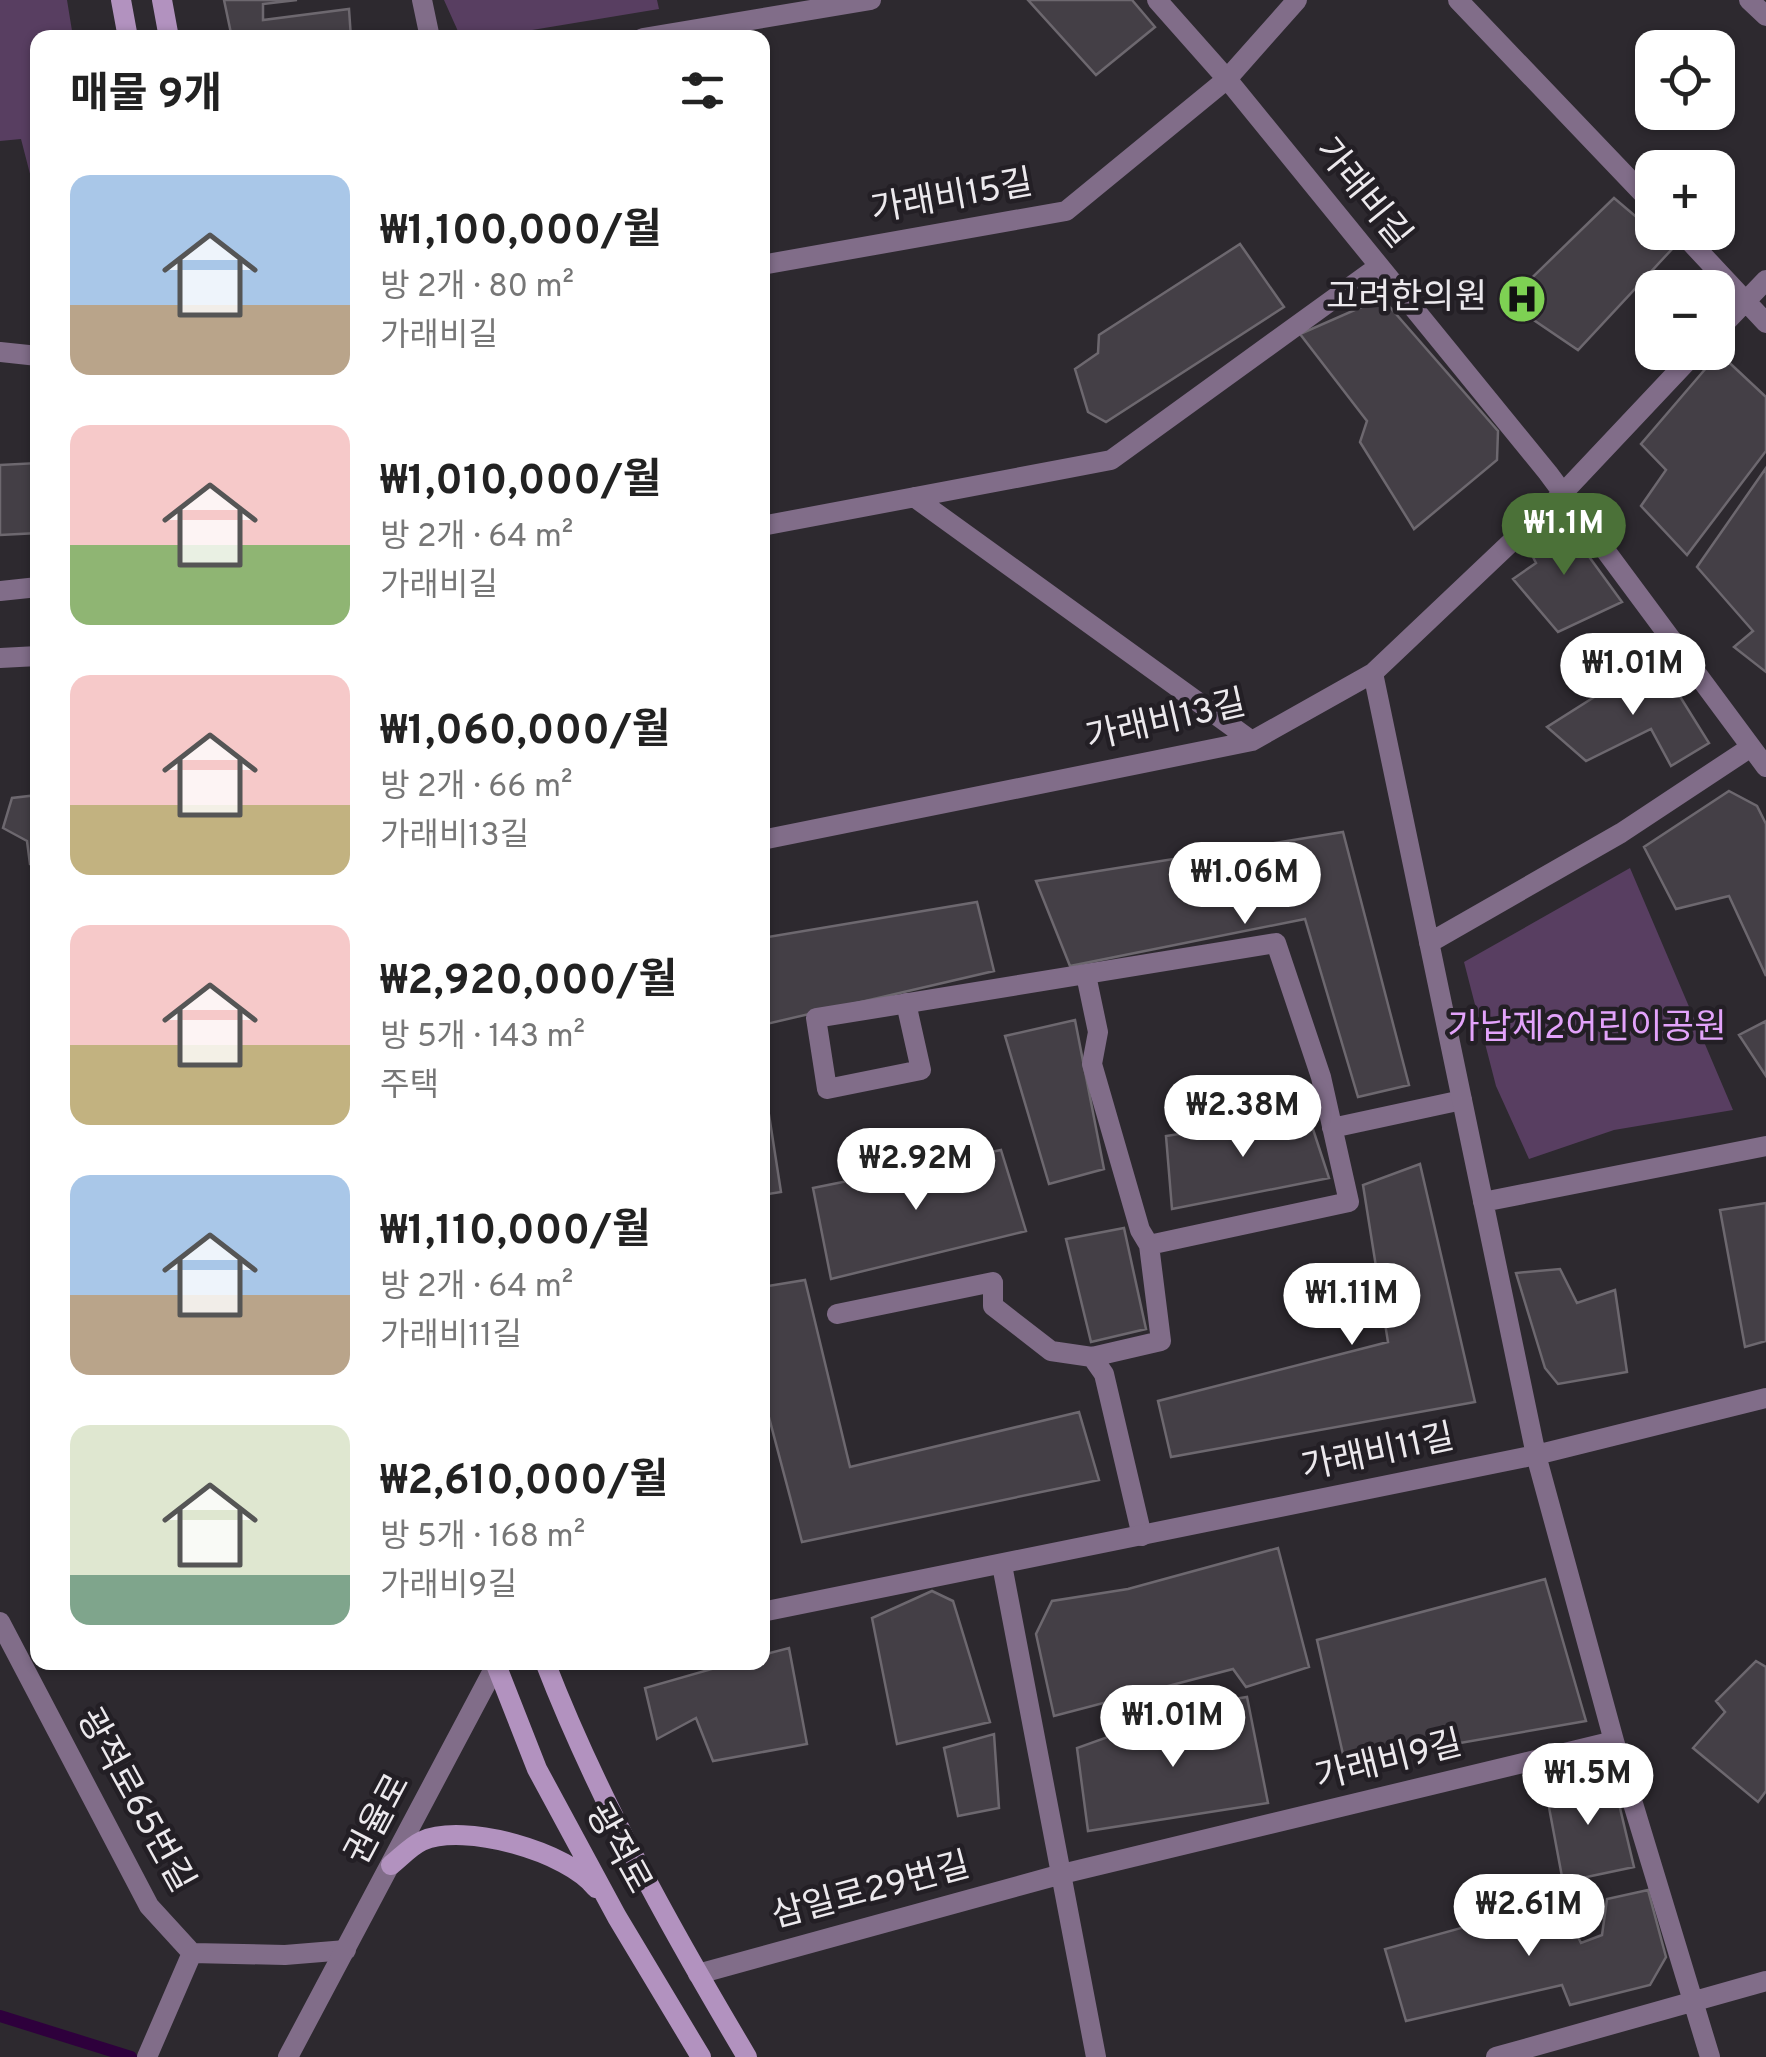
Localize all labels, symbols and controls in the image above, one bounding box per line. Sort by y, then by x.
map controls [1635,30,1735,370]
button: locate [1635,30,1735,130]
icon: filters [675,63,730,118]
text: 매물 9개 [70,70,222,123]
street label: 가래비길 [1304,130,1420,258]
button: + [1635,150,1735,250]
street label: 가래비15길 [868,162,1036,234]
text: ₩1,100,000/월 [380,206,662,259]
icon: home [150,215,270,335]
text: 방 2개 · 80 m² [380,268,574,308]
button: − [1635,270,1735,370]
hospital icon: 고려한의원 [1496,273,1548,325]
place label: 고려한의원 [1326,277,1487,321]
text: 가래비길 [380,317,498,357]
text: ₩1,010,000/월 [380,456,662,509]
icon: home [150,465,270,585]
pin: ₩1.1M [1494,493,1634,578]
text: ₩1.1M [1524,505,1604,545]
text: 방 2개 · 64 m² [380,518,573,558]
text: 가래비길 [380,567,498,607]
pin: ₩1.01M [1552,633,1714,718]
text: ₩1.01M [1582,645,1684,685]
street label: 가래비13길 [1082,682,1250,762]
text: ₩1,060,000/월 [380,706,671,759]
icon: home [150,715,270,835]
text: 방 2개 · 66 m² [380,768,573,808]
text: 가래비13길 [380,817,529,857]
pin: ₩1.06M [1164,842,1326,927]
text: ₩1.06M [1191,854,1299,894]
text: ₩2,920,000/월 [380,956,677,1009]
icon: home [150,965,270,1085]
park label: 가납제2어린이공원 [1447,1007,1727,1051]
text: 방 5개 · 143 m² [380,1018,585,1058]
text: 주택 [380,1067,439,1107]
pin: ₩2.38M [1162,1075,1324,1160]
text: ₩2.38M [1186,1087,1300,1127]
pin: ₩2.92M [835,1128,997,1213]
text: ₩2.92M [859,1140,973,1180]
text: ₩1,110,000/월 [380,1206,651,1259]
icon: home [150,1215,270,1335]
pin: ₩1.11M [1271,1263,1433,1348]
text: 방 2개 · 64 m² [380,1268,573,1308]
text: ₩1.11M [1305,1275,1399,1315]
text: 가래비11길 [380,1317,522,1357]
street label: 가래비11길 [1298,1416,1458,1492]
text: ₩2,610,000/월 [380,1456,668,1509]
icon: home [150,1465,270,1585]
text: 방 5개 · 168 m² [380,1518,585,1558]
text: 가래비9길 [380,1567,517,1607]
pin: ₩1.01M [1092,1685,1254,1770]
text: ₩1.01M [1122,1697,1224,1737]
street label: 광적로65번길 [65,1701,203,1901]
street label: 가래비9길 [1311,1723,1467,1801]
pin: ₩1.5M [1518,1743,1658,1828]
text: ₩1.5M [1544,1755,1632,1795]
street label: 권율로 [337,1767,421,1873]
street label: 광적로 [574,1796,660,1902]
street label: 삼일로29번길 [767,1844,975,1940]
pin: ₩2.61M [1448,1874,1610,1959]
text: ₩2.61M [1476,1886,1582,1926]

